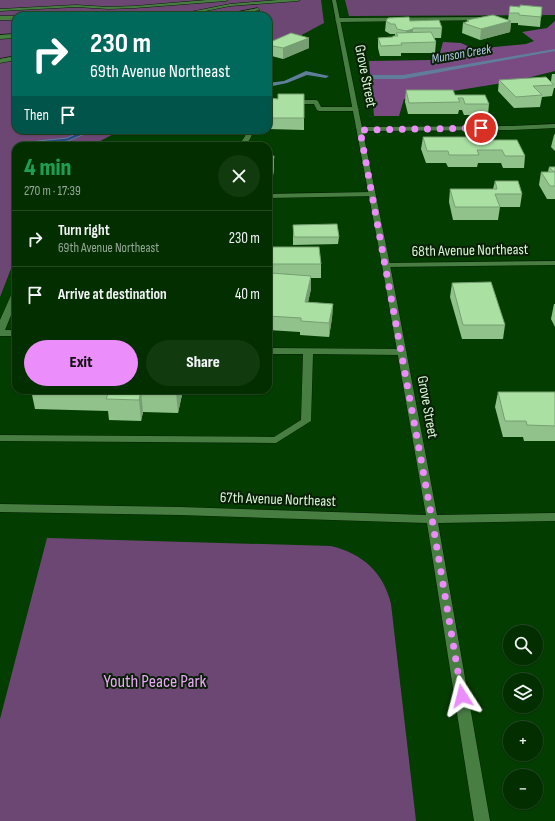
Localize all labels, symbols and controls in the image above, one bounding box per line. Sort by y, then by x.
text: 230 m [90,27,151,60]
icon: right [24,28,76,80]
water label: Munson Creek [430,41,493,67]
street label: Grove Street [350,43,381,109]
text: 69th Avenue Northeast [90,61,230,82]
icon: arrive [57,104,79,126]
text: Then [24,106,49,125]
pin [464,111,498,145]
icon: arrive [470,117,492,139]
text: 4 min [24,153,71,182]
button: close [218,155,260,197]
text: 270 m · 17:39 [24,183,81,199]
text: Turn right [58,221,110,240]
icon: right [24,228,46,250]
text: 230 m [229,229,260,248]
text: 69th Avenue Northeast [58,240,159,256]
street label: 68th Avenue Northeast [412,240,529,261]
icon: arrive [24,284,46,306]
text: Arrive at destination [58,285,167,304]
text: 40 m [235,285,260,304]
button: Exit [24,340,138,386]
button: Share [146,340,260,386]
street label: Grove Street [413,374,442,440]
street label: 67th Avenue Northeast [220,488,337,511]
map controls [503,625,543,809]
button: search [503,625,543,665]
park label: Youth Peace Park [104,671,207,692]
button: layers [503,673,543,713]
position arrow [441,675,483,717]
button: + [503,721,543,761]
button: − [503,769,543,809]

